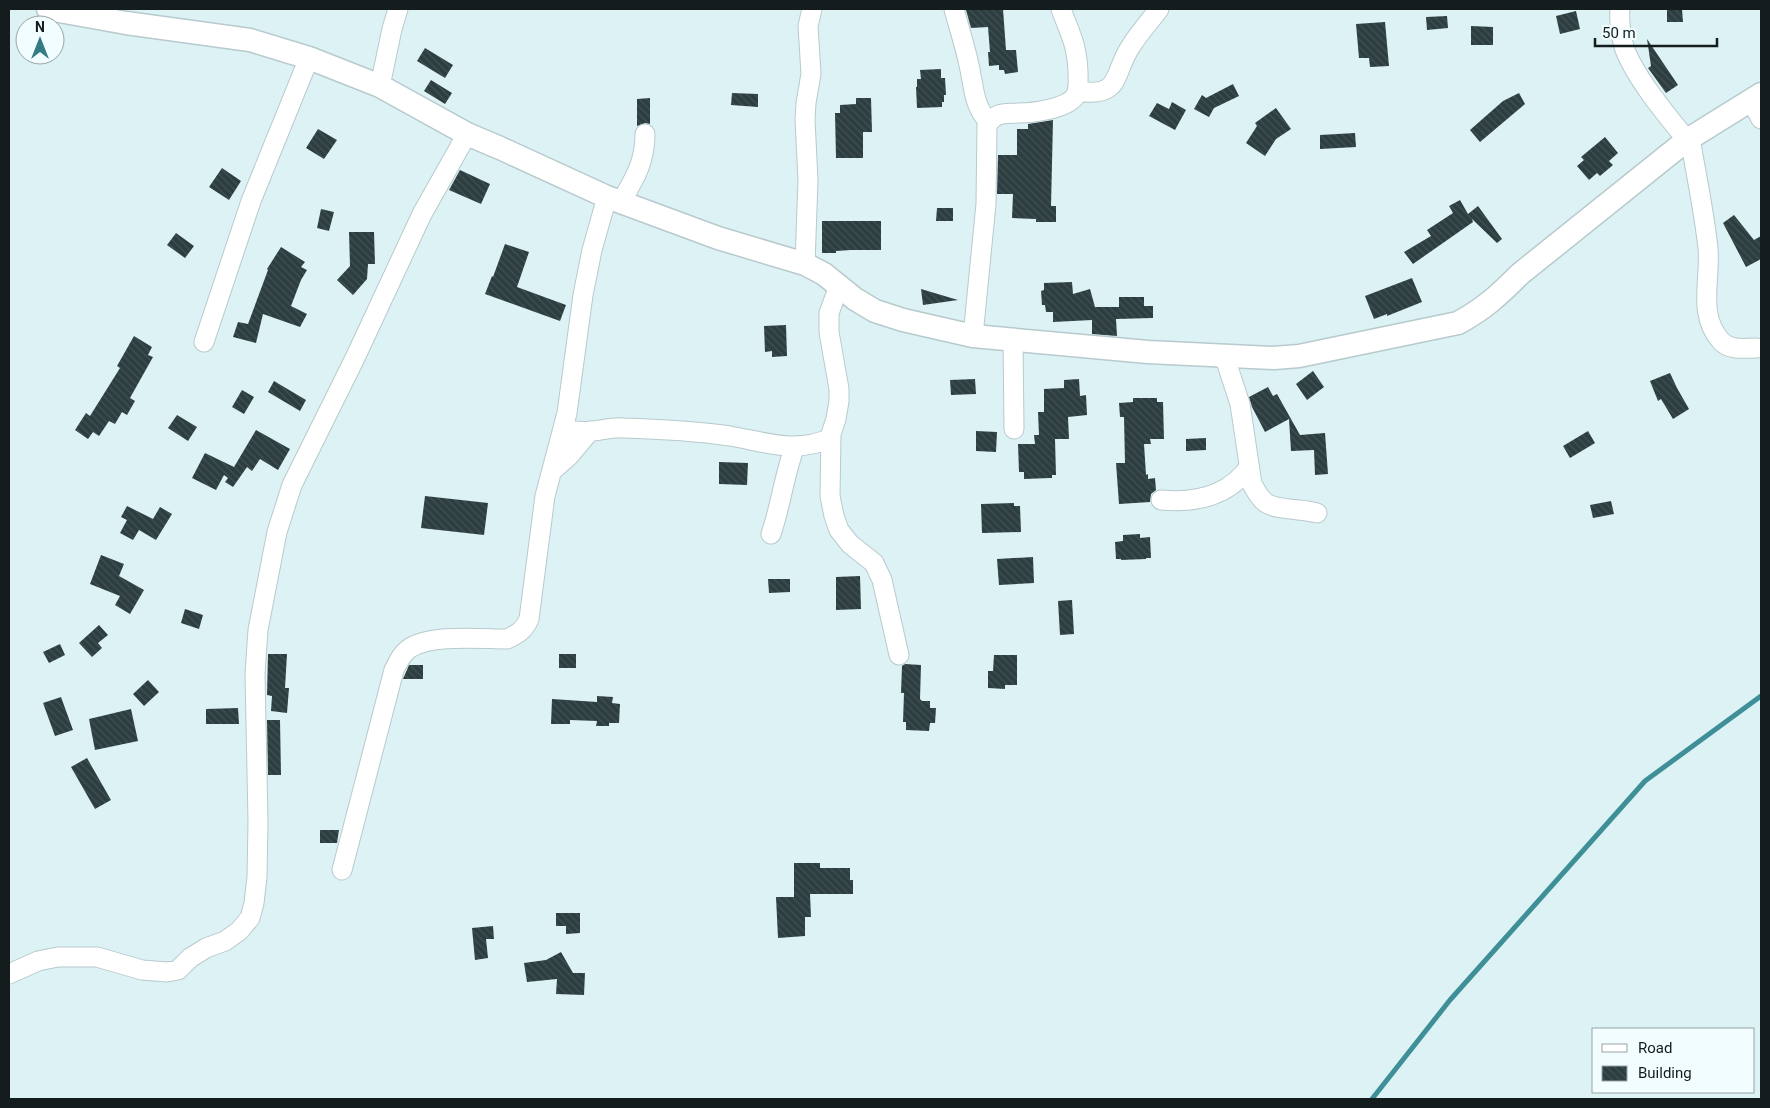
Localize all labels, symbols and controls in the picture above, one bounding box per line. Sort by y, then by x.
north arrow [15,15,65,65]
scale bar [1595,15,1718,47]
text: N [35,19,45,35]
text: 50 m [1602,24,1636,42]
legend [1592,1028,1755,1093]
text: Road [1638,1039,1672,1057]
text: Building [1638,1064,1692,1082]

